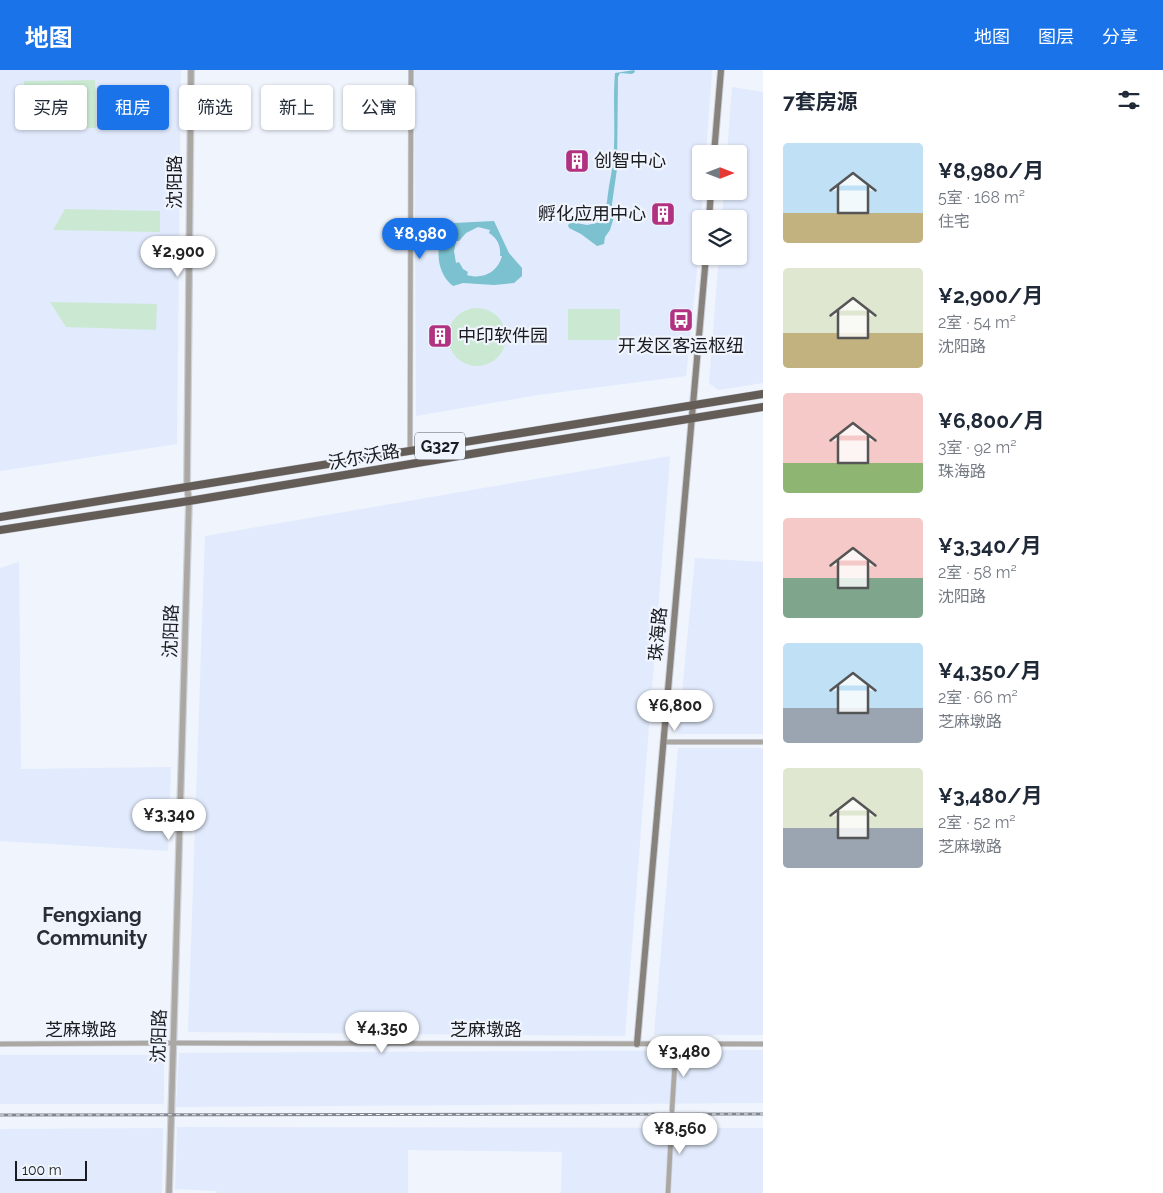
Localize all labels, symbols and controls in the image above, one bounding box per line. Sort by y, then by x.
text: 地图 [25,23,73,52]
text: 地图 [974,26,1010,47]
text: 图层 [1038,26,1074,47]
text: 分享 [1102,26,1138,47]
chip: 买房 [15,85,87,130]
chip: 租房 [97,85,169,130]
chip: 筛选 [179,85,251,130]
chip: 新上 [261,85,333,130]
chip: 公寓 [343,85,415,130]
icon: filters [1115,86,1143,114]
text: 7套房源 [783,89,858,114]
north arrow [692,145,748,200]
map controls [692,145,747,265]
building icon: 创智中心 [564,148,590,174]
place label: 创智中心 [594,150,666,171]
street label: 沈阳路 [164,155,185,209]
text: ¥8,980/月 [938,158,1044,183]
icon: home [823,163,883,223]
text: 5室 · 168 m² [938,188,1025,207]
building icon: 孵化应用中心 [650,201,676,227]
place label: 孵化应用中心 [538,203,646,224]
button: layers [692,210,747,265]
text: 住宅 [938,212,970,231]
pin: ¥8,980 [379,218,461,260]
text: ¥8,980 [393,224,447,243]
pin: ¥2,900 [137,236,219,278]
text: ¥2,900 [151,242,205,261]
text: ¥2,900/月 [938,283,1043,308]
icon: home [823,288,883,348]
bus stop icon: 开发区客运枢纽 [668,307,694,333]
text: 2室 · 54 m² [938,313,1016,332]
building icon: 中印软件园 [427,323,453,349]
place label: 中印软件园 [458,325,548,346]
place label: 开发区客运枢纽 [618,335,744,356]
text: 沈阳路 [938,337,986,356]
text: ¥6,800/月 [938,408,1044,433]
icon: home [823,413,883,473]
road number: G327 [415,432,465,460]
text: 3室 · 92 m² [938,438,1016,457]
street label: 沃尔沃路 [327,440,401,473]
text: 珠海路 [938,462,986,481]
text: ¥3,340/月 [938,533,1042,558]
icon: home [823,538,883,598]
text: 2室 · 58 m² [938,563,1017,582]
text: 沈阳路 [938,587,986,606]
street label: 沈阳路 [159,604,182,658]
street label: 珠海路 [645,606,670,662]
text: ¥4,350/月 [938,658,1042,683]
icon: home [823,663,883,723]
text: 2室 · 66 m² [938,688,1018,707]
pin: ¥6,800 [634,690,716,732]
text: ¥6,800 [648,696,702,715]
text: 芝麻墩路 [938,712,1002,731]
text: ¥3,480/月 [938,783,1043,808]
icon: home [823,788,883,848]
pin: ¥3,340 [128,798,210,841]
text: ¥3,340 [143,805,195,824]
text: 2室 · 52 m² [938,813,1016,832]
text: 芝麻墩路 [938,837,1002,856]
district label: Fengxiang Community [36,903,148,950]
street label: 沈阳路 [147,1009,170,1063]
pin: ¥4,350 [341,1012,423,1054]
text: ¥4,350 [356,1018,408,1037]
street label: 芝麻墩路 [45,1019,117,1040]
street label: 芝麻墩路 [450,1019,522,1040]
pin: ¥3,480 [643,1036,725,1078]
text: ¥3,480 [658,1042,710,1061]
pin: ¥8,560 [639,1112,721,1155]
text: ¥8,560 [653,1119,707,1138]
scale bar [15,1158,88,1181]
text: 100 m [22,1162,62,1178]

